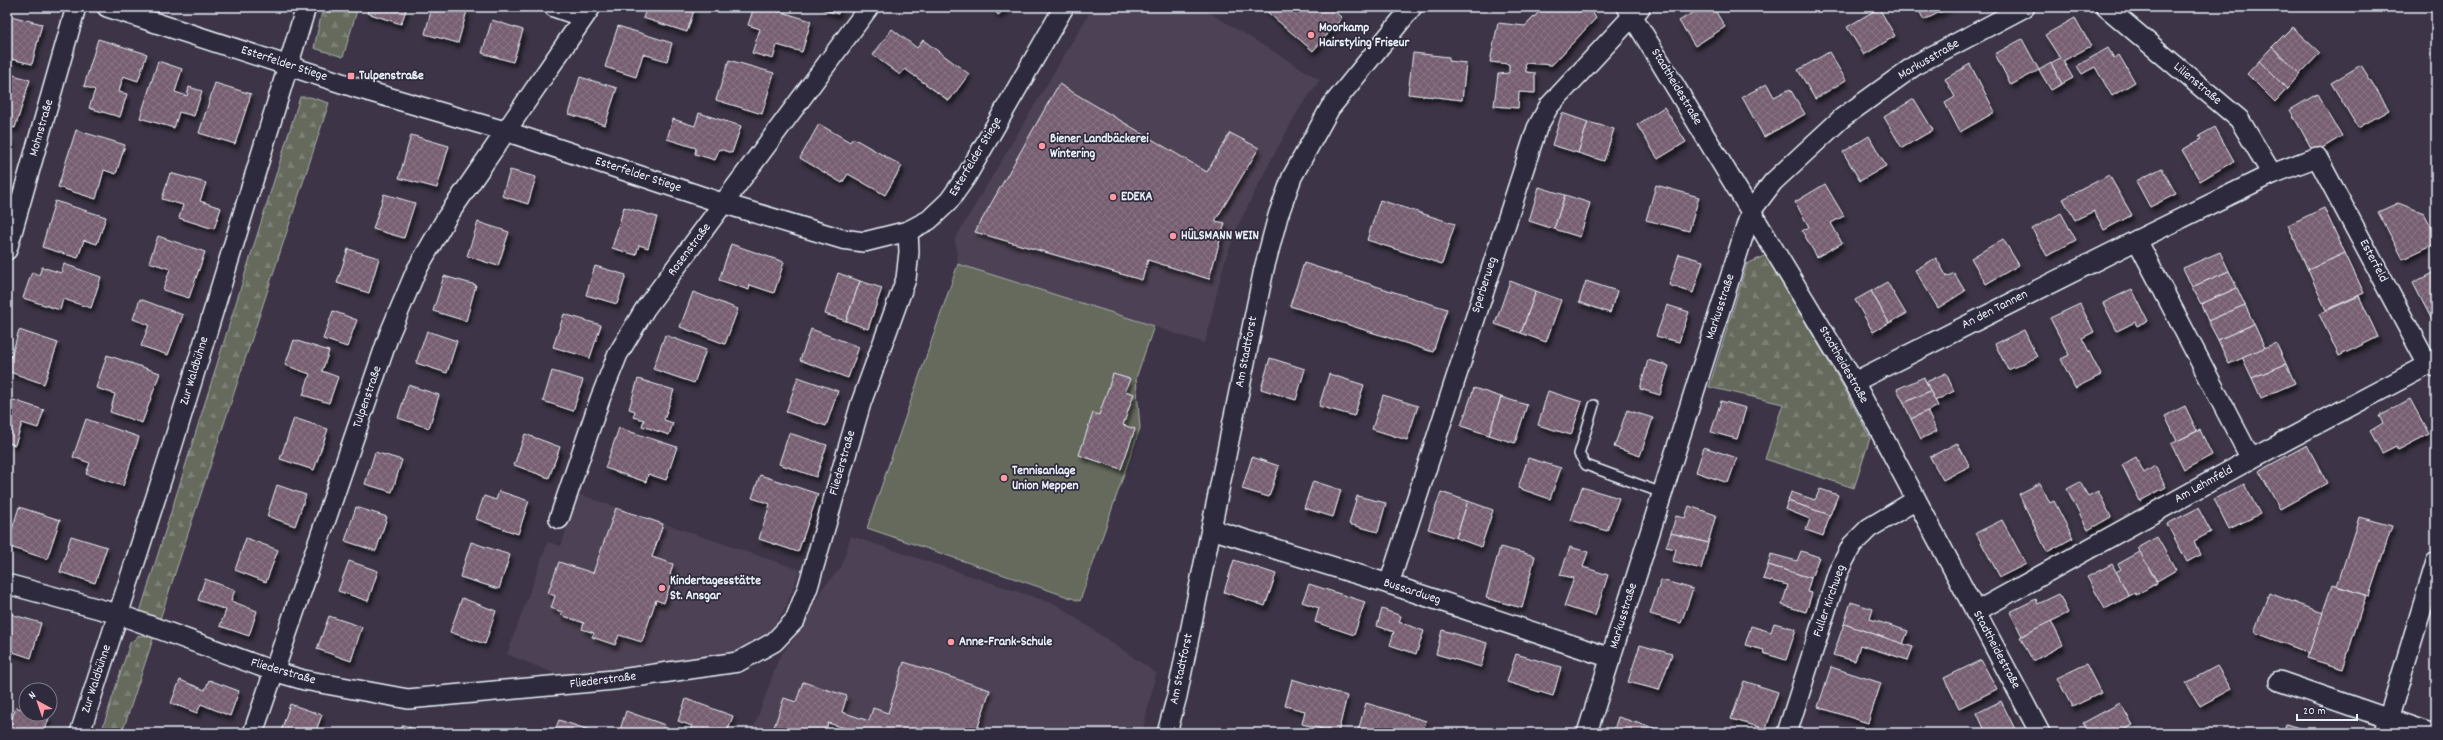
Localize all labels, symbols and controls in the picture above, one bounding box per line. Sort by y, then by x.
place label: Moorkamp Hairstyling Friseur [1319,19,1410,53]
marker: Moorkamp Hairstyling Friseur [1306,30,1316,40]
street label: Markusstraße [1895,35,1963,85]
street label: Esterfelder Stiege [238,41,330,87]
street label: Stadtheidestraße [1646,45,1707,129]
street label: Lilienstraße [2169,58,2226,110]
place label: Tulpenstraße [359,67,424,86]
marker: Tulpenstraße [346,71,356,81]
street label: Mohnstraße [25,97,59,159]
street label: Esterfelder Stiege [945,113,1007,200]
place label: Biener Landbäckerei Wintering [1050,130,1149,164]
marker: Biener Landbäckerei Wintering [1037,141,1047,151]
street label: Esterfelder Stiege [592,152,684,198]
place label: EDEKA [1121,188,1153,207]
marker: EDEKA [1108,192,1118,202]
street label: Rosenstraße [664,219,717,281]
place label: HÜLSMANN WEIN [1181,227,1259,246]
marker: HÜLSMANN WEIN [1168,231,1178,241]
street label: Esterfeld [2354,236,2392,286]
street label: Sperberweg [1467,254,1503,316]
street label: Markusstraße [1701,271,1741,342]
street label: An den Tannen [1959,285,2031,335]
street label: Am Stadtforst [1231,315,1263,389]
street label: Stadtheidestraße [1813,323,1873,407]
street label: Zur Waldbühne [176,334,215,408]
street label: Tulpenstraße [348,363,388,431]
street label: Fliederstraße [825,428,861,498]
street label: Am Lehmfeld [2171,461,2237,509]
place label: Tennisanlage Union Meppen [1012,462,1078,496]
marker: Tennisanlage Union Meppen [999,473,1009,483]
street label: Fuller Kirchweg [1809,562,1851,640]
place label: Kindertagesstätte St. Ansgar [670,572,761,606]
street label: Bussardweg [1381,574,1444,610]
street label: Markusstraße [1605,580,1643,651]
marker: Kindertagesstätte St. Ansgar [657,583,667,593]
street label: Stadtheidestraße [1967,607,2025,693]
street label: Am Stadtforst [1165,632,1199,706]
place label: Anne-Frank-Schule [959,633,1052,652]
marker: Anne-Frank-Schule [946,637,956,647]
street label: Zur Waldbühne [77,642,117,716]
street label: Fliederstraße [248,654,318,690]
street label: Fliederstraße [569,667,638,694]
north arrow [18,682,58,722]
text: N [26,688,41,704]
scale bar [2297,696,2357,722]
text: 20 m [2303,703,2326,720]

